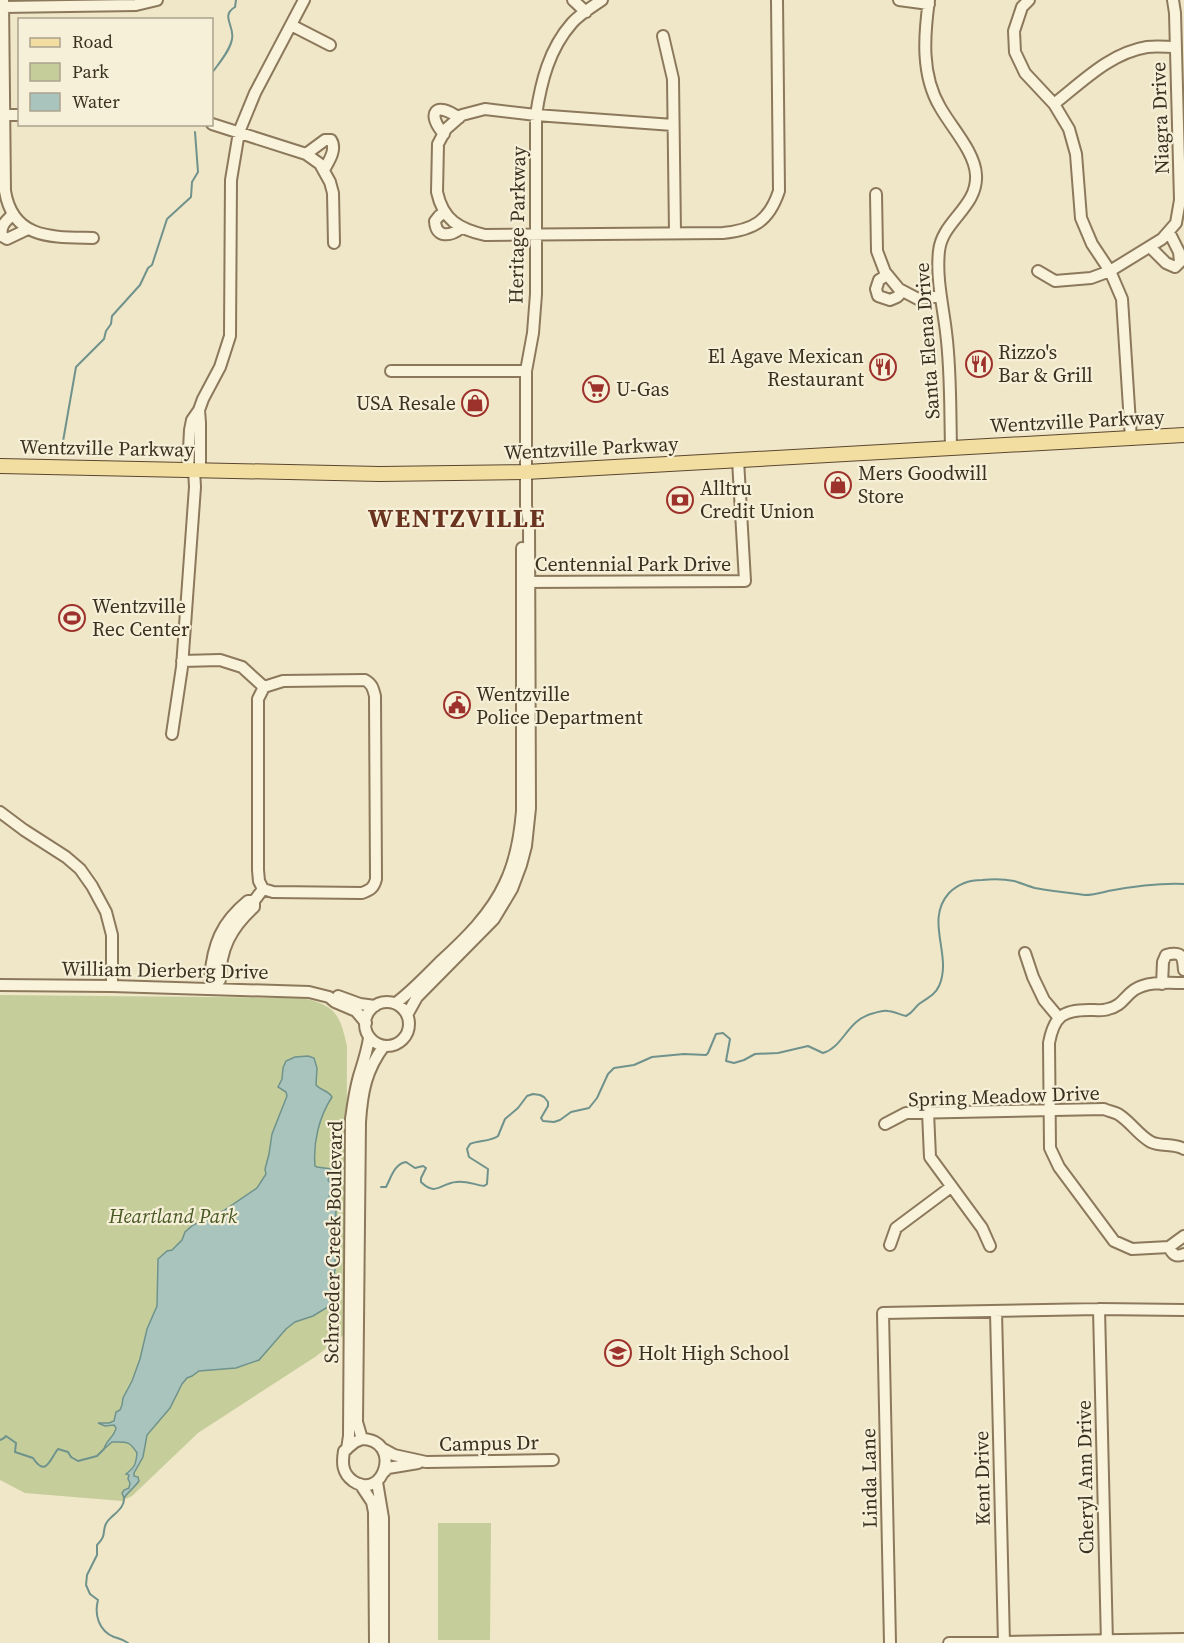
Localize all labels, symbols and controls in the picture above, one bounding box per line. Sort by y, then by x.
legend [18,18,213,126]
text: Road [72,29,113,54]
text: Park [72,59,109,84]
street label: Niagra Drive [1144,61,1176,175]
text: Water [72,89,120,114]
street label: Heritage Parkway [502,145,532,304]
street label: Santa Elena Drive [908,262,946,420]
place label: Rizzo's Bar & Grill [998,338,1093,389]
place label: El Agave Mexican Restaurant [707,342,864,393]
restaurant icon: Rizzo's Bar & Grill [964,349,994,379]
restaurant icon: El Agave Mexican Restaurant [868,352,898,382]
supermarket icon: U-Gas [581,374,611,404]
place label: U-Gas [616,375,669,403]
shop icon: USA Resale [460,388,490,418]
place label: USA Resale [356,389,456,417]
street label: Wentzville Parkway [989,402,1166,440]
street label: Wentzville Parkway [503,429,680,467]
street label: Wentzville Parkway [19,432,195,464]
place label: Mers Goodwill Store [858,459,987,510]
shop icon: Mers Goodwill Store [823,470,853,500]
place label: Alltru Credit Union [700,474,815,525]
bank icon: Alltru Credit Union [665,485,695,515]
district label: WENTZVILLE [368,500,546,536]
street label: Centennial Park Drive [535,550,731,578]
place label: Wentzville Rec Center [92,592,190,643]
sports icon: Wentzville Rec Center [57,603,87,633]
place label: Wentzville Police Department [476,680,643,731]
public building icon: Wentzville Police Department [442,690,472,720]
street label: William Dierberg Drive [61,954,269,986]
street label: Spring Meadow Drive [908,1079,1100,1113]
street label: Schroeder Creek Boulevard [317,1120,349,1364]
park label: Heartland Park [108,1202,238,1230]
school or university icon: Holt High School [603,1338,633,1368]
place label: Holt High School [638,1339,789,1367]
street label: Cheryl Ann Drive [1070,1400,1100,1554]
street label: Campus Dr [439,1428,540,1458]
street label: Linda Lane [854,1428,884,1528]
street label: Kent Drive [967,1430,997,1526]

